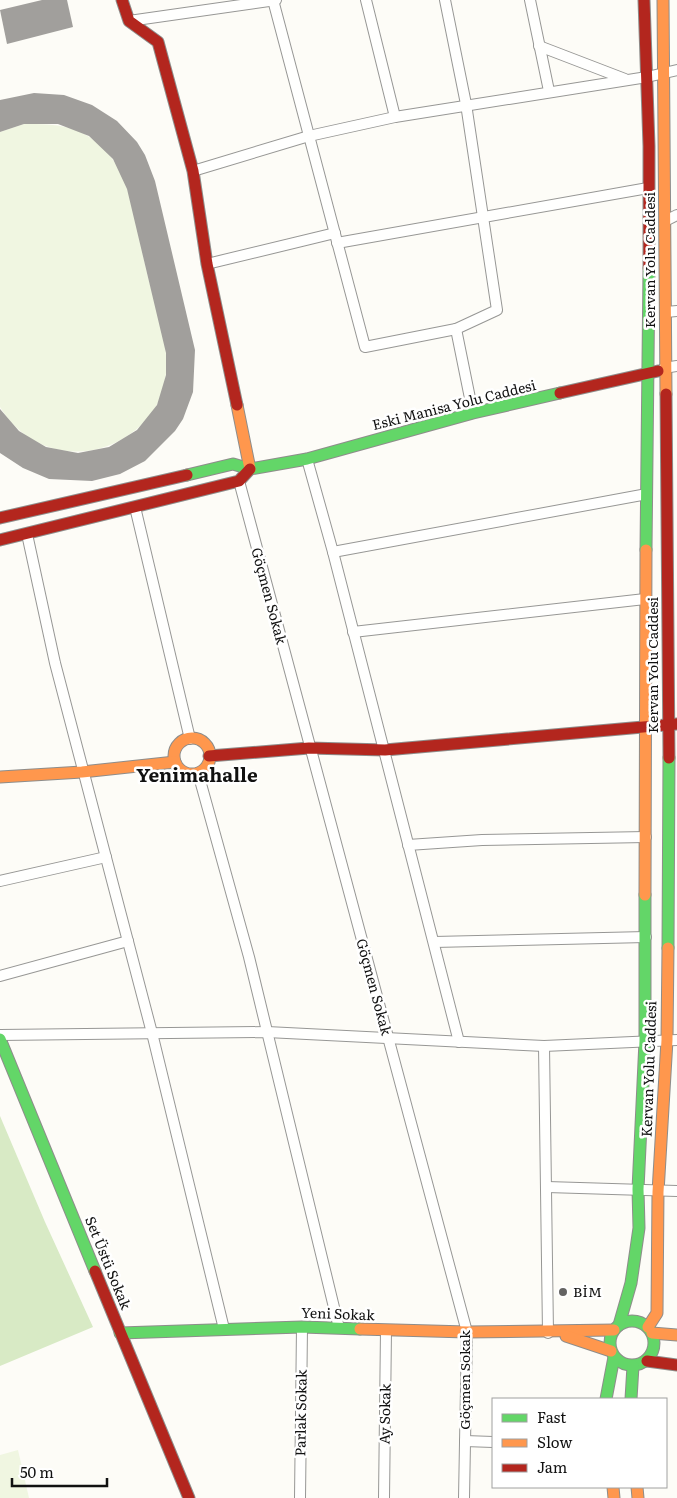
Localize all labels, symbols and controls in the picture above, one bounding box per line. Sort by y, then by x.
street label: Kervan Yolu Caddesi [639,191,659,328]
street label: Eski Manisa Yolu Caddesi [370,374,538,434]
street label: Göçmen Sokak [247,545,293,647]
street label: Kervan Yolu Caddesi [642,596,662,733]
district label: Yenimahalle [136,760,258,788]
street label: Göçmen Sokak [352,936,398,1038]
street label: Kervan Yolu Caddesi [636,1000,660,1137]
street label: Set Üstü Sokak [81,1213,137,1313]
place label: BİM [573,1281,602,1301]
marker: BİM [557,1286,569,1298]
street label: Yeni Sokak [301,1302,376,1324]
street label: Göçmen Sokak [454,1330,474,1430]
street label: Parlak Sokak [289,1369,311,1457]
street label: Ay Sokak [373,1383,395,1445]
legend [492,1398,667,1488]
text: Fast [537,1405,566,1428]
text: Slow [537,1430,572,1453]
text: Jam [537,1455,568,1478]
scale bar [12,1456,108,1488]
text: 50 m [20,1460,54,1483]

